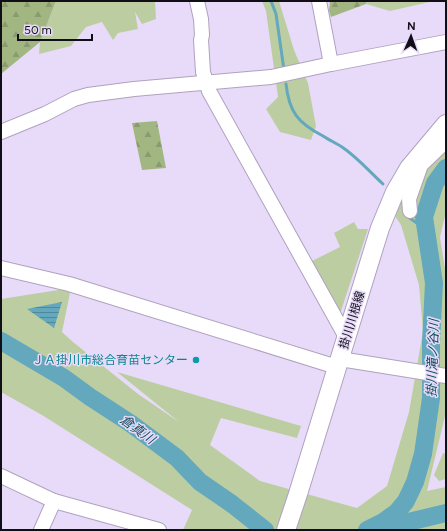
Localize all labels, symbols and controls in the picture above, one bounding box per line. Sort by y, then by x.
scale bar [18,16,92,42]
north arrow [391,16,431,56]
text: N [407,20,416,33]
text: 50 m [24,23,52,37]
street label: 掛川川根線 [337,289,367,351]
water label: 掛川滝ノ谷川 [424,317,441,397]
place label: ＪＡ掛川市総合育苗センター [32,353,188,367]
marker: ＪＡ掛川市総合育苗センター [191,355,201,365]
water label: 倉真川 [118,412,160,448]

